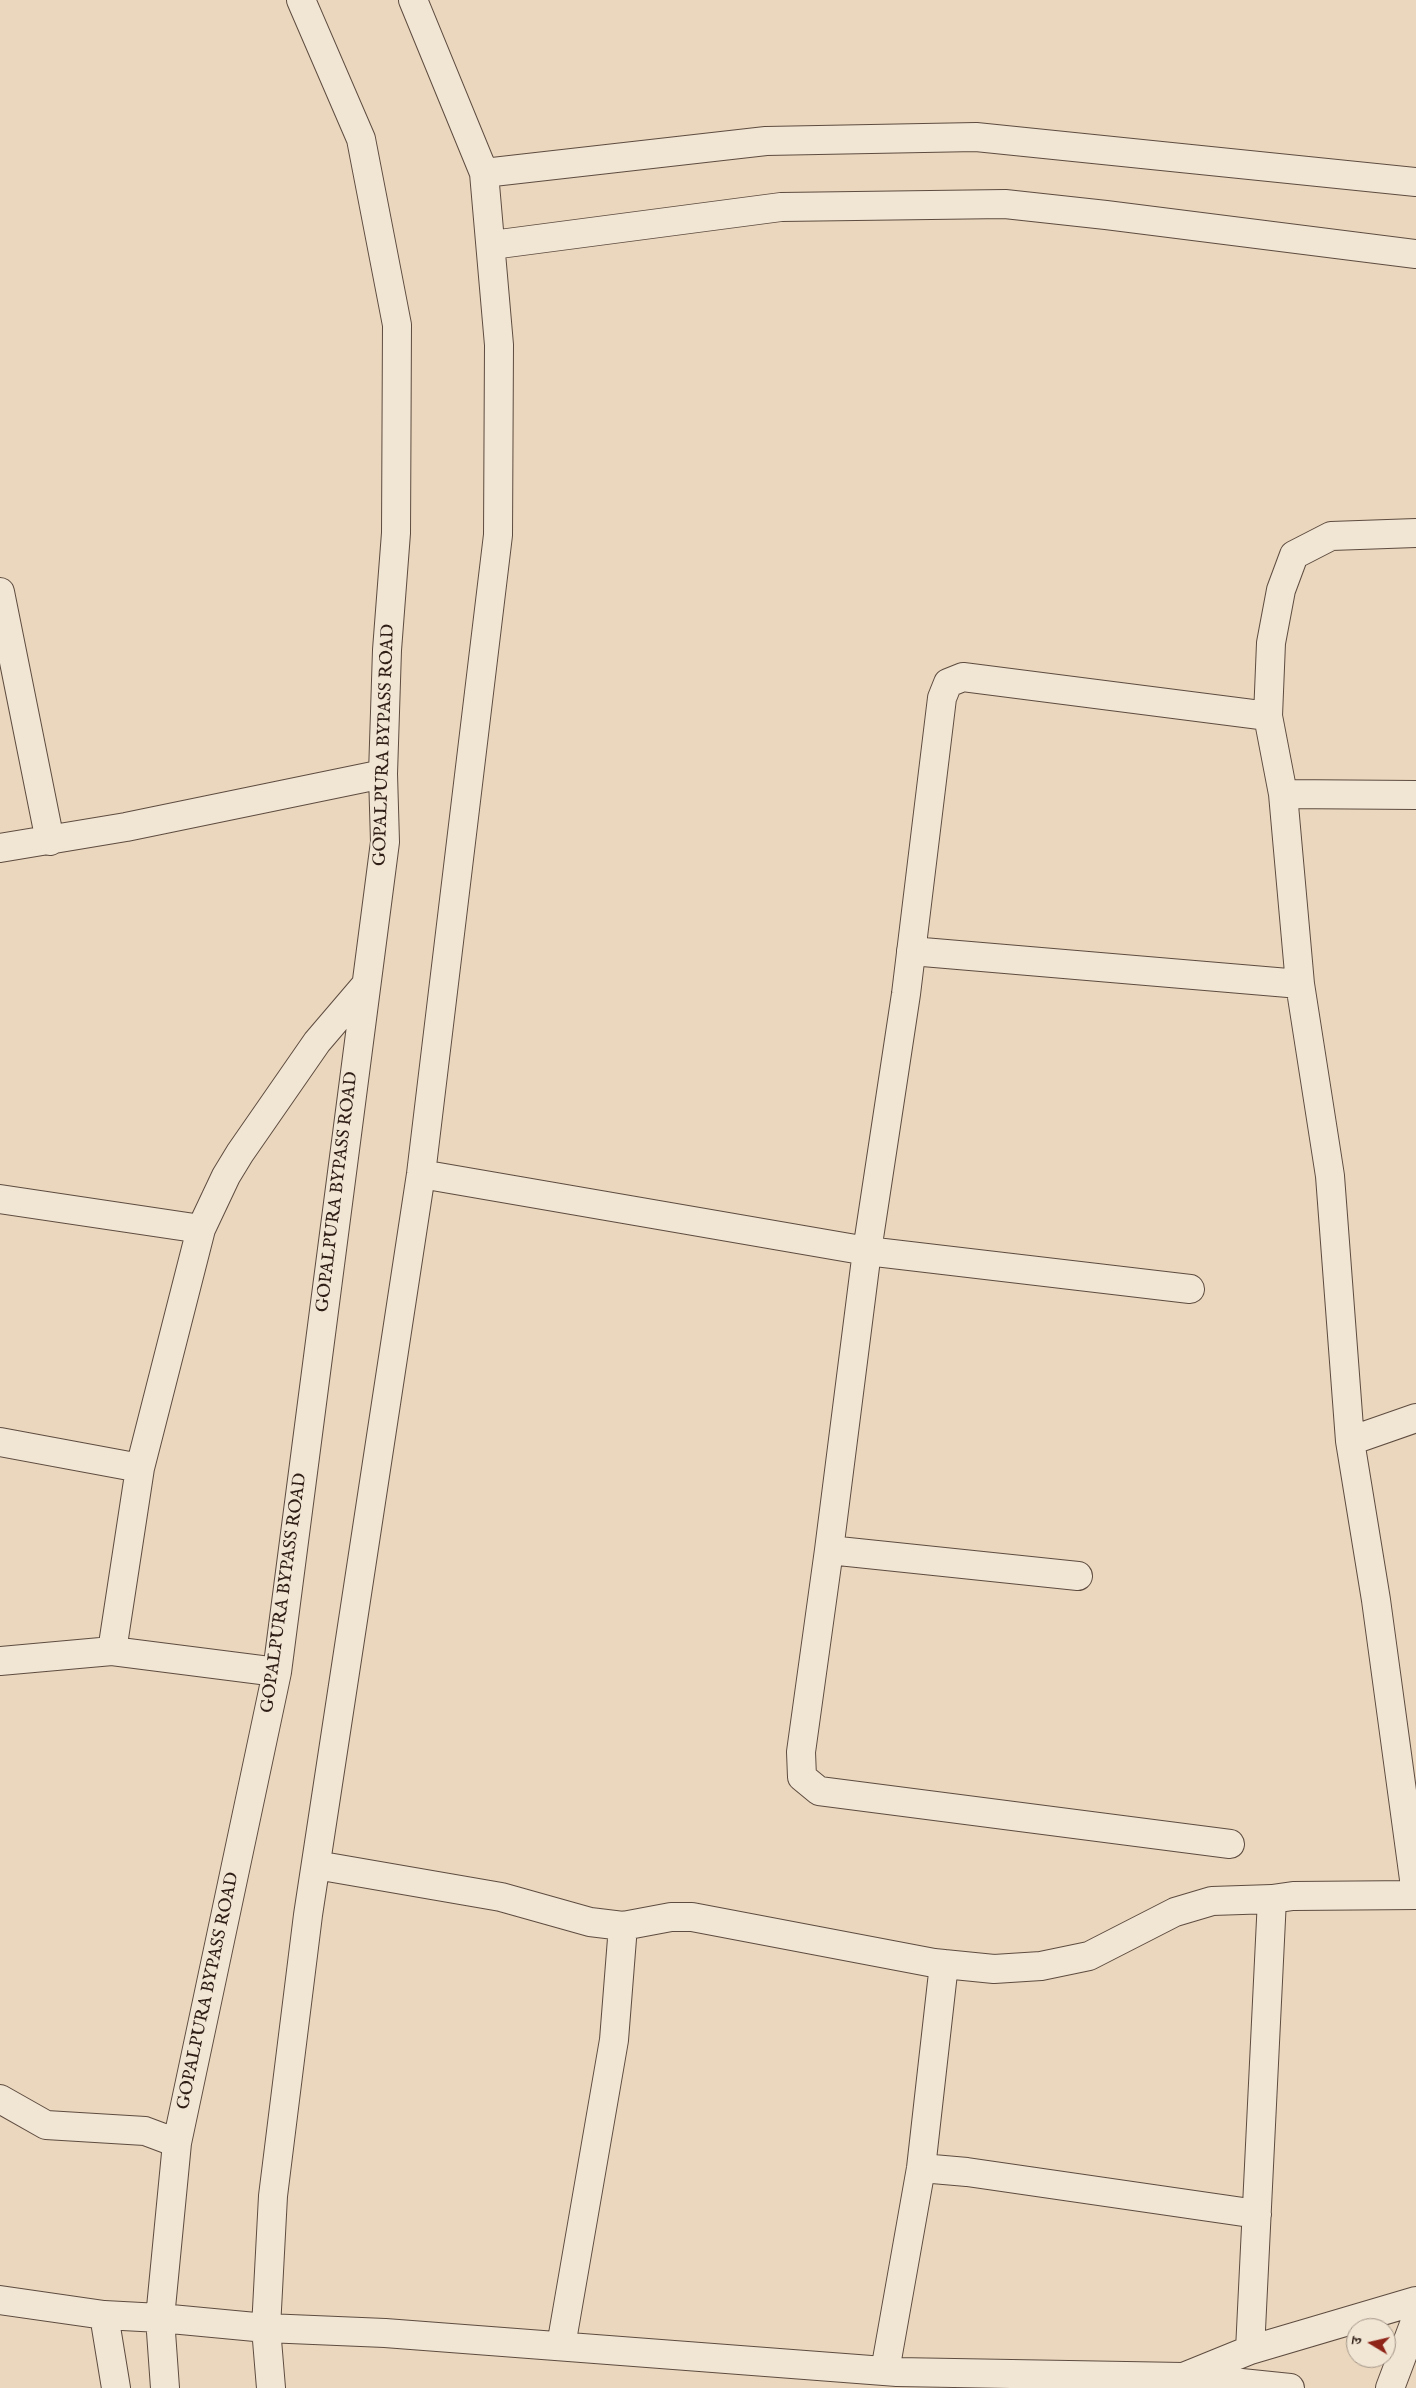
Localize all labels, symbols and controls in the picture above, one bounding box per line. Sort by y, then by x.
street label: GOPALPURA BYPASS ROAD [370,624,400,866]
street label: GOPALPURA BYPASS ROAD [313,1070,363,1314]
street label: GOPALPURA BYPASS ROAD [257,1472,313,1714]
street label: GOPALPURA BYPASS ROAD [173,1870,245,2112]
north arrow [1346,2318,1396,2368]
text: उ [1348,2336,1367,2346]

